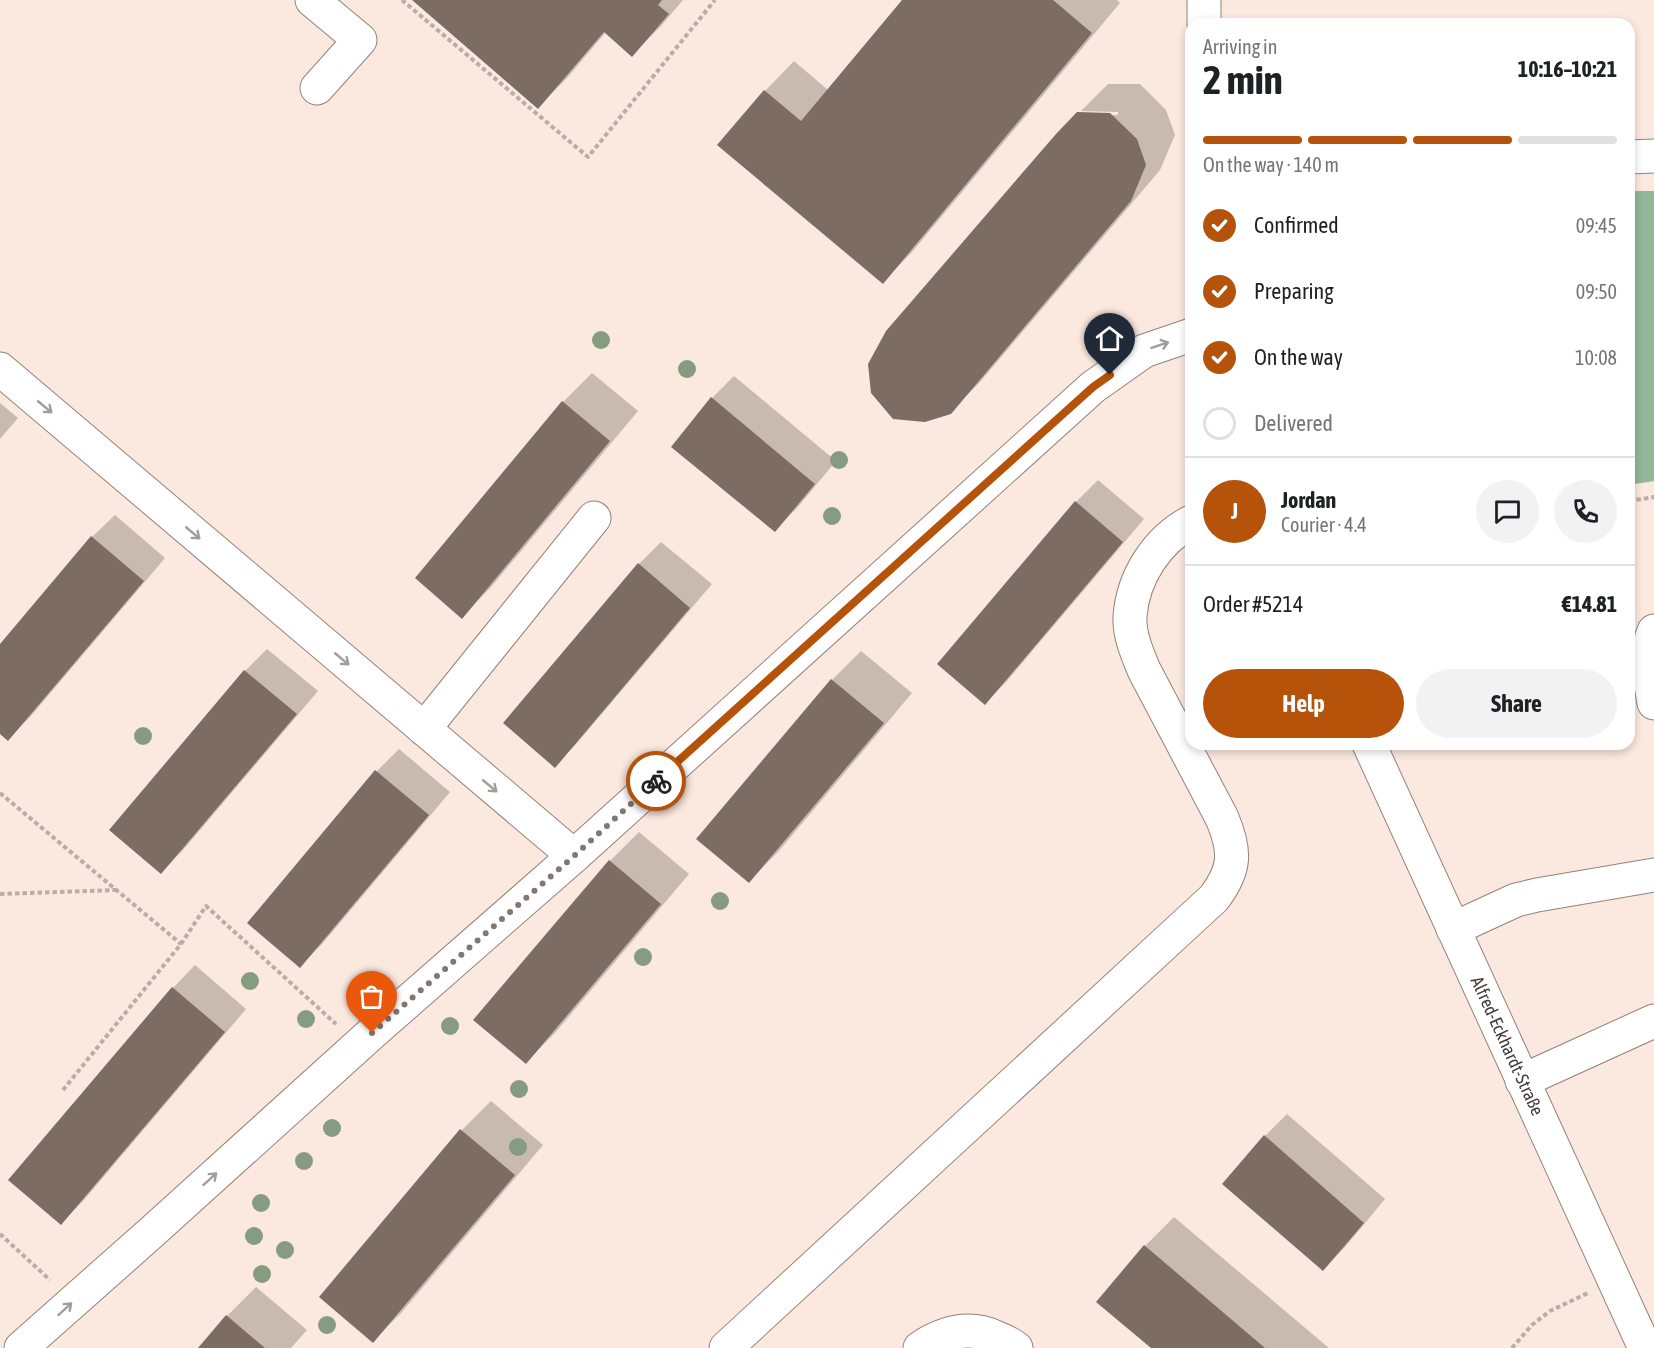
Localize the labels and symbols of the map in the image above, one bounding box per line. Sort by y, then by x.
pin [1084,313,1135,375]
one-way arrow [1150,339,1169,350]
one-way arrow [37,400,53,413]
one-way arrow [185,526,200,540]
one-way arrow [334,653,350,666]
courier [626,751,686,811]
one-way arrow [482,779,498,792]
pin [346,971,397,1033]
street label: Alfred-Eckhardt-Straße [1467,973,1548,1119]
one-way arrow [202,1172,217,1186]
one-way arrow [57,1302,72,1316]

